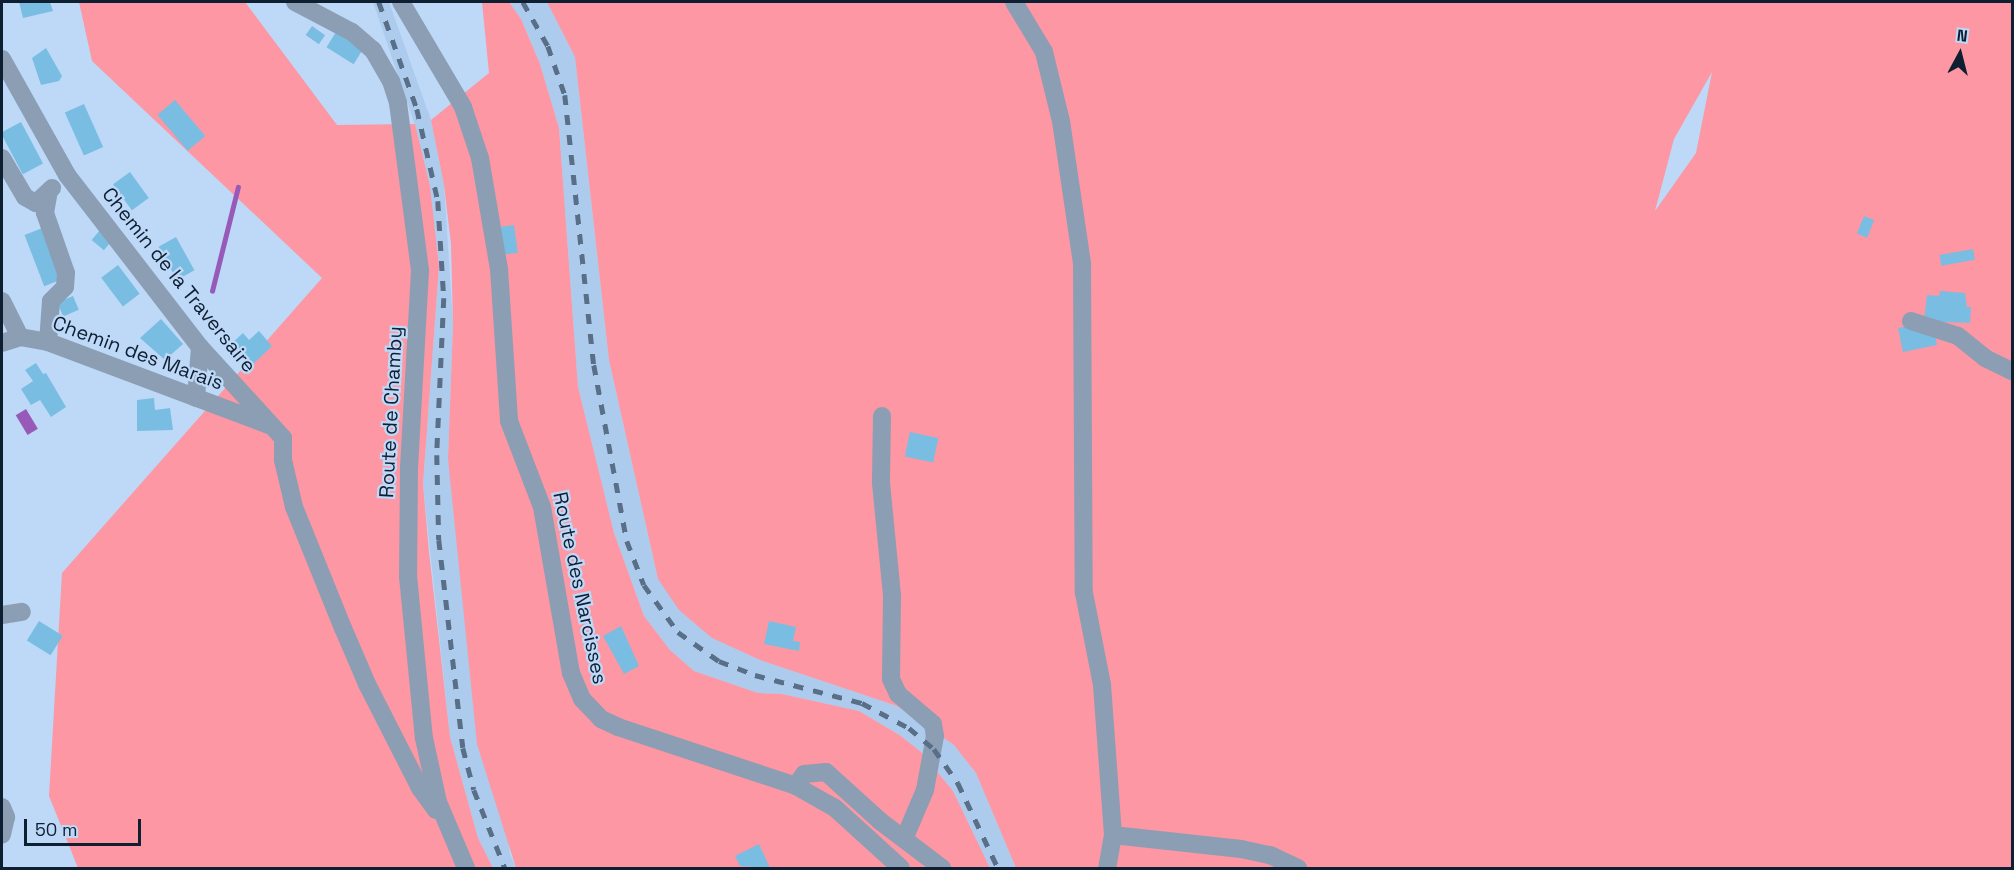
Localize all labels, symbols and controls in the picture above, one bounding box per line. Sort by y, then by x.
north arrow [1930,24,1990,84]
text: N [1956,25,1969,47]
street label: Chemin de la Traversaire [97,182,261,378]
street label: Chemin des Marais [49,311,227,395]
street label: Route de Chamby [375,326,407,498]
street label: Route des Narcisses [548,490,612,686]
scale bar [27,807,144,845]
text: 50 m [35,818,77,841]

